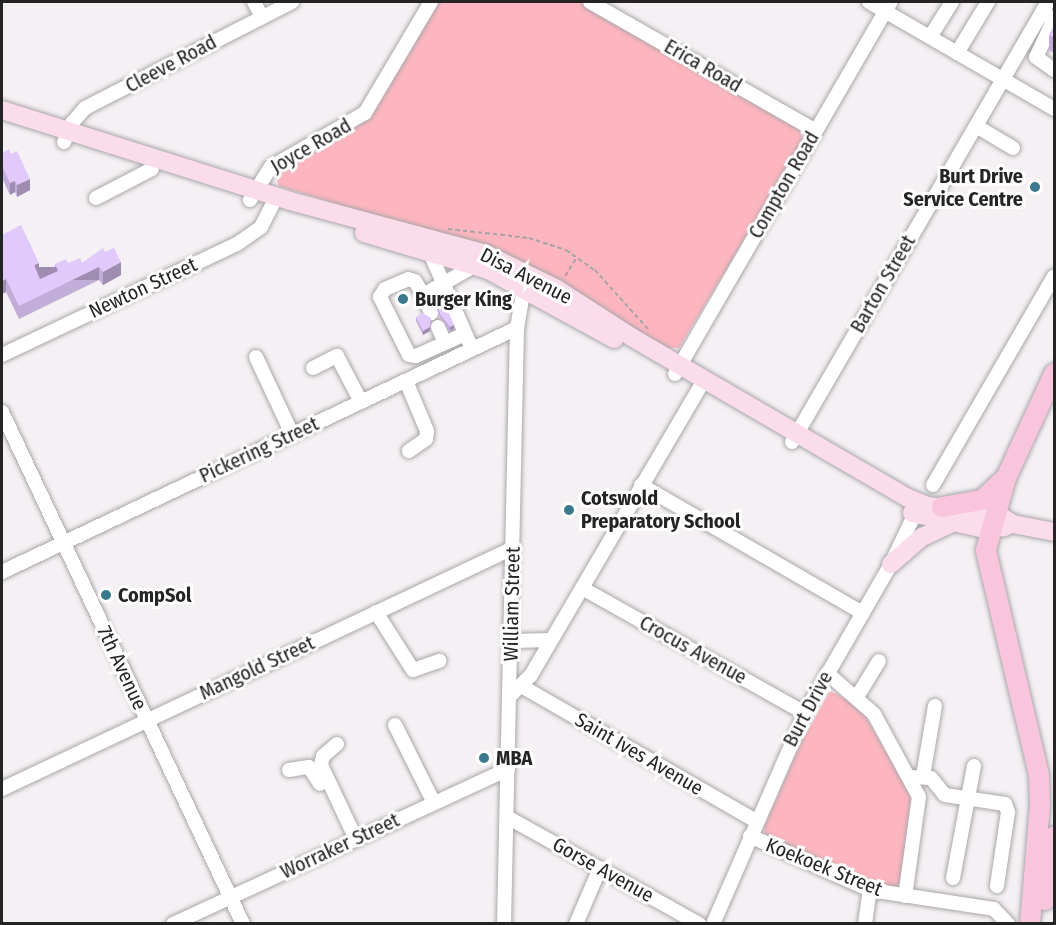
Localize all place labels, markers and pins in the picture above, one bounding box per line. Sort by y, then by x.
place label: Burt Drive Service Centre [903,164,1023,211]
marker: Burt Drive Service Centre [1028,180,1042,194]
place label: Burger King [415,287,512,311]
marker: Burger King [396,292,410,306]
place label: Cotswold Preparatory School [581,486,740,533]
marker: Cotswold Preparatory School [562,503,576,517]
place label: CompSol [118,583,191,607]
marker: CompSol [99,588,113,602]
place label: MBA [496,746,532,770]
marker: MBA [477,751,491,765]

